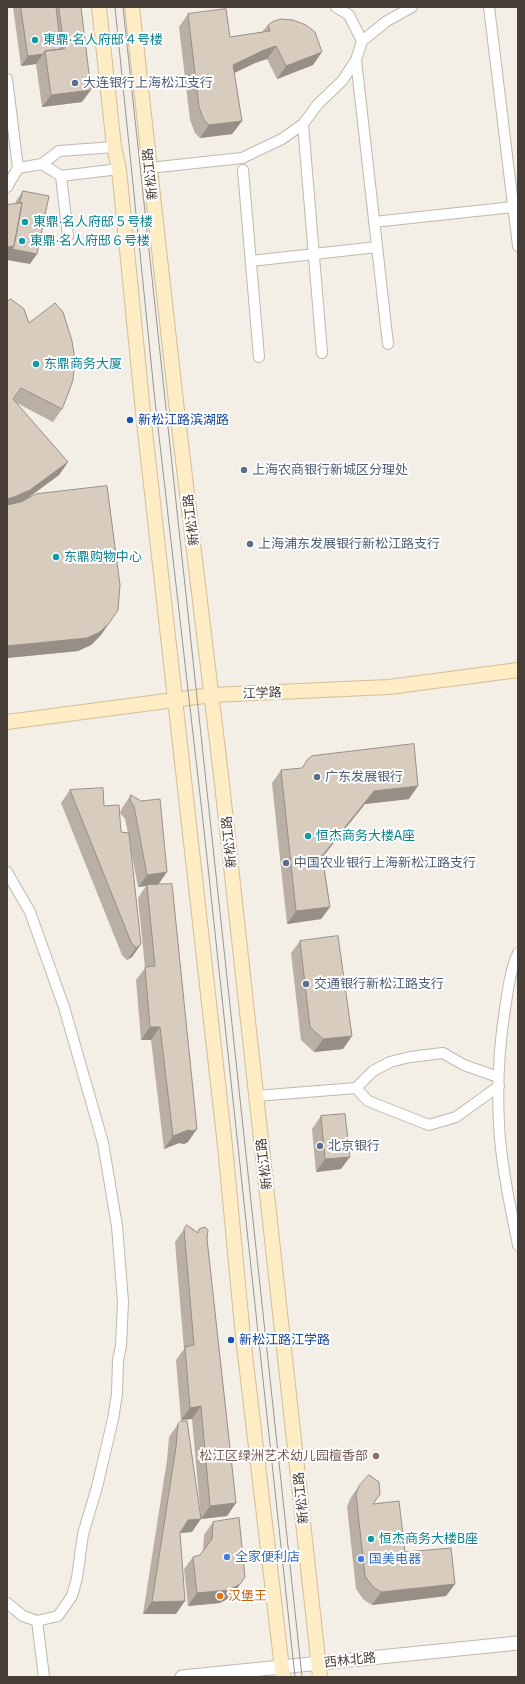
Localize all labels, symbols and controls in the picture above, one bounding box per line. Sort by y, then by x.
place label: 東鼎·名人府邸４号楼 [43,32,163,48]
marker: 東鼎·名人府邸４号楼 [30,35,40,45]
place label: 大连银行上海松江支行 [83,75,213,91]
marker: 大连银行上海松江支行 [70,78,80,88]
street label: 新松江路 [140,147,160,201]
place label: 東鼎·名人府邸５号楼 [33,214,153,230]
marker: 東鼎·名人府邸５号楼 [20,217,30,227]
place label: 東鼎·名人府邸６号楼 [30,233,150,249]
marker: 東鼎·名人府邸６号楼 [17,236,27,246]
place label: 东鼎商务大厦 [44,356,122,372]
marker: 东鼎商务大厦 [31,359,41,369]
place label: 新松江路滨湖路 [138,412,229,428]
marker: 新松江路滨湖路 [125,415,135,425]
place label: 上海农商银行新城区分理处 [252,462,408,478]
marker: 上海农商银行新城区分理处 [239,465,249,475]
street label: 新松江路 [180,493,202,547]
place label: 上海浦东发展银行新松江路支行 [258,536,440,552]
marker: 上海浦东发展银行新松江路支行 [245,539,255,549]
place label: 东鼎购物中心 [64,549,142,565]
marker: 东鼎购物中心 [51,552,61,562]
street label: 江学路 [242,685,282,701]
place label: 广东发展银行 [325,769,403,785]
marker: 广东发展银行 [312,772,322,782]
street label: 新松江路 [219,815,239,869]
place label: 恒杰商务大楼A座 [316,828,415,844]
marker: 恒杰商务大楼A座 [303,831,313,841]
place label: 中国农业银行上海新松江路支行 [294,855,476,871]
marker: 中国农业银行上海新松江路支行 [281,858,291,868]
place label: 交通银行新松江路支行 [314,976,444,992]
marker: 交通银行新松江路支行 [301,979,311,989]
street label: 新松江路 [253,1137,275,1191]
place label: 北京银行 [328,1138,380,1154]
marker: 北京银行 [315,1141,325,1151]
place label: 新松江路江学路 [239,1332,330,1348]
marker: 新松江路江学路 [226,1335,236,1345]
place label: 松江区绿洲艺术幼儿园檀香部 [199,1448,368,1464]
marker: 松江区绿洲艺术幼儿园檀香部 [371,1451,381,1461]
street label: 新松江路 [291,1471,311,1525]
place label: 恒杰商务大楼B座 [379,1531,478,1547]
marker: 恒杰商务大楼B座 [366,1534,376,1544]
place label: 全家便利店 [235,1549,300,1565]
place label: 国美电器 [369,1551,421,1567]
marker: 全家便利店 [222,1552,232,1562]
marker: 国美电器 [356,1554,366,1564]
place label: 汉堡王 [228,1588,267,1604]
marker: 汉堡王 [215,1591,225,1601]
street label: 西林北路 [323,1650,377,1670]

